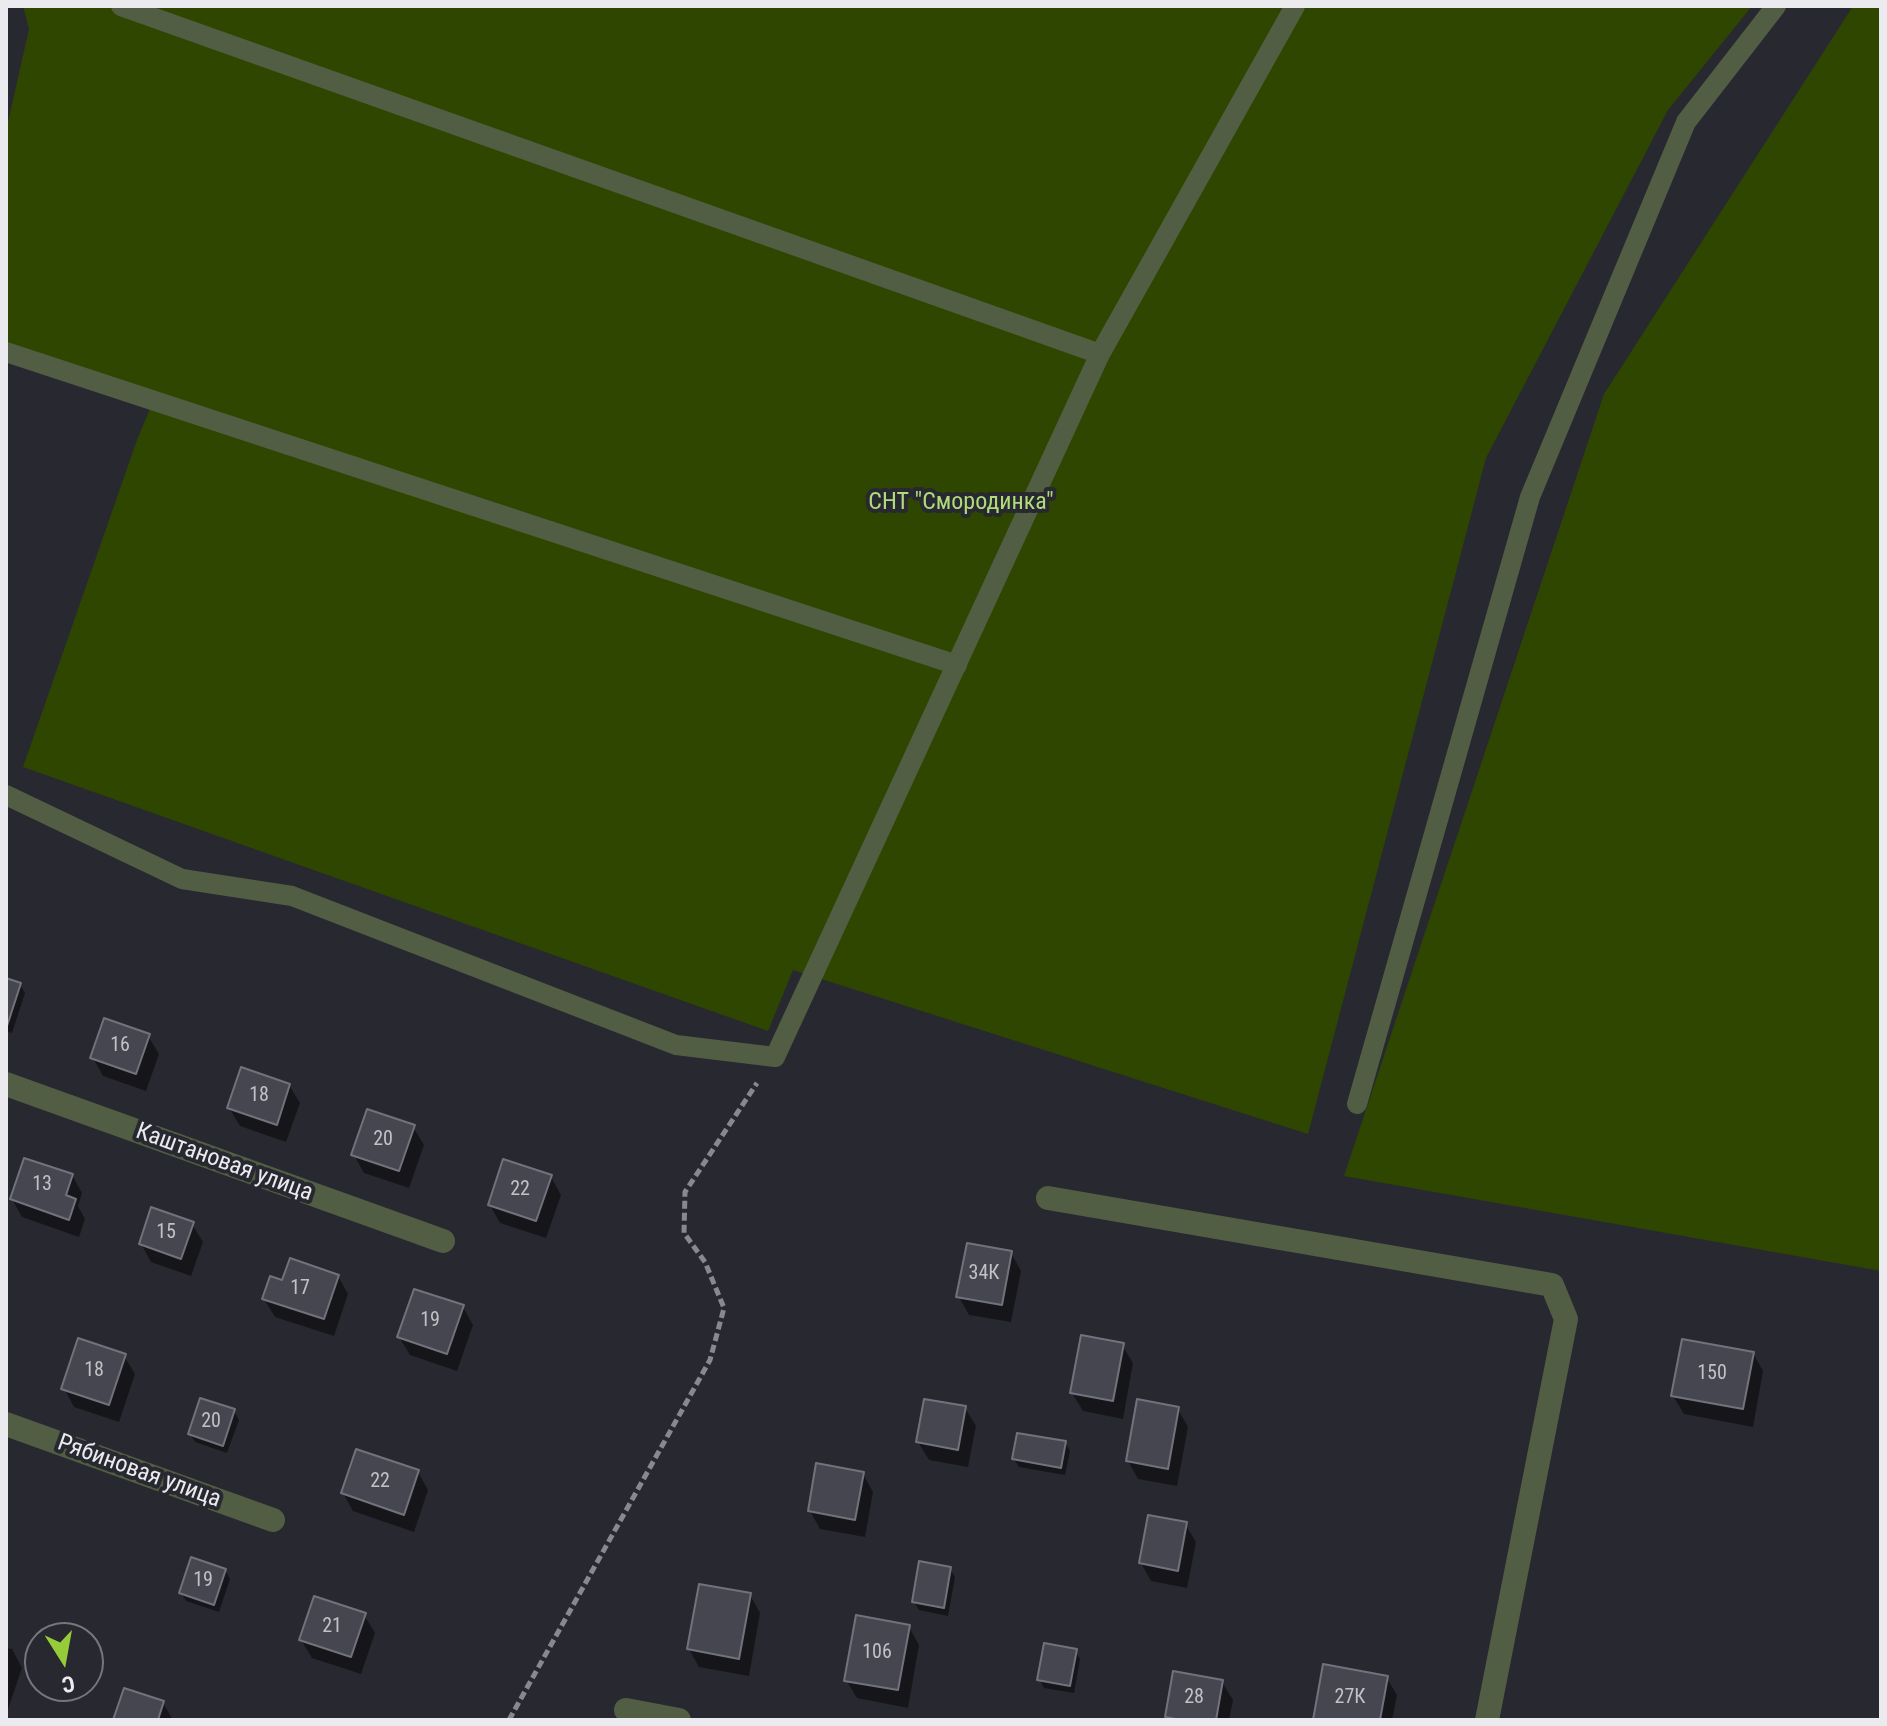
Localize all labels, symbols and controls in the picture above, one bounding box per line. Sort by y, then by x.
park label: СНТ "Смородинка" [868,489,1054,517]
house number: 16 [110,1034,130,1058]
house number: 18 [249,1084,269,1108]
street label: Каштановая улица [132,1118,316,1208]
house number: 20 [373,1128,393,1152]
house number: 13 [32,1173,52,1197]
house number: 22 [510,1178,530,1202]
house number: 15 [156,1221,176,1245]
house number: 34К [969,1262,999,1286]
house number: 17 [290,1277,310,1301]
house number: 19 [420,1309,440,1333]
house number: 18 [84,1359,104,1383]
house number: 150 [1697,1362,1727,1386]
house number: 20 [201,1410,221,1434]
street label: Рябиновая улица [53,1429,225,1515]
house number: 22 [370,1470,390,1494]
house number: 19 [193,1569,213,1593]
house number: 21 [322,1615,342,1639]
north arrow [24,1622,104,1702]
house number: 106 [862,1641,892,1665]
text: С [60,1671,77,1698]
house number: 28 [1184,1686,1204,1710]
house number: 27К [1335,1686,1365,1710]

